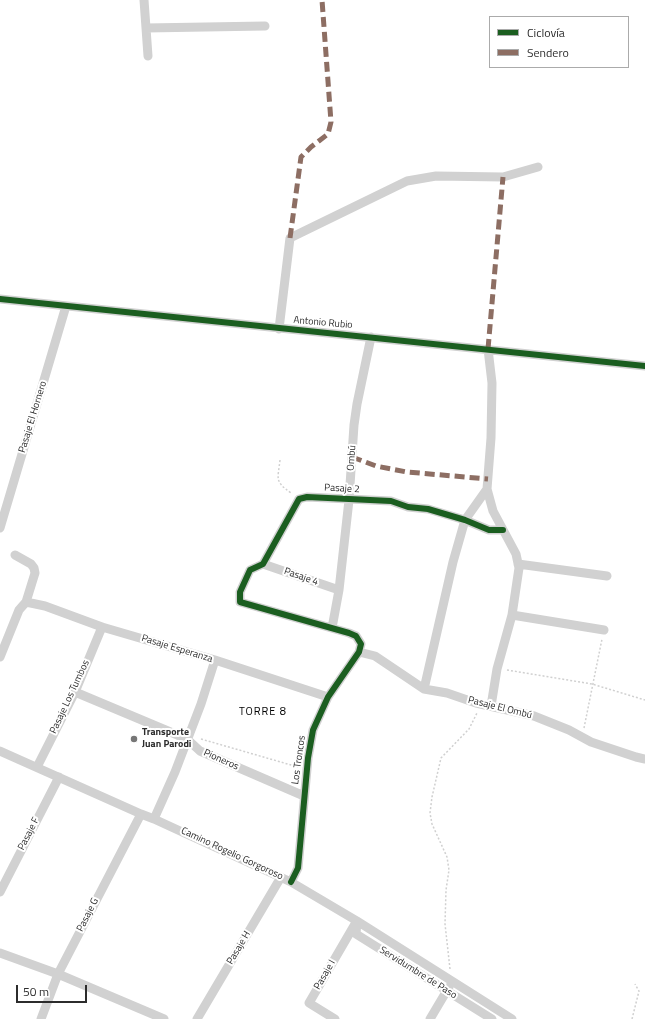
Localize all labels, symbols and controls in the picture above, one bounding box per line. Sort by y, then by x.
legend [489,16,629,68]
text: Ciclovía [527,23,565,42]
text: Sendero [527,43,569,62]
street label: Antonio Rubio [293,314,353,332]
street label: Pasaje El Hornero [16,380,50,454]
street label: Ombú [345,445,359,471]
street label: Pasaje 2 [324,482,360,496]
street label: Pasaje 4 [282,566,320,588]
street label: Pasaje Esperanza [140,632,214,666]
street label: Pasaje Los Tumbos [48,658,92,736]
street label: Pasaje El Ombú [467,694,533,722]
district label: TORRE 8 [239,705,287,719]
place label: Transporte Juan Parodi [142,727,191,750]
marker: Transporte Juan Parodi [129,734,139,744]
street label: Los Troncos [290,735,308,785]
street label: Pioneros [202,747,240,773]
street label: Pasaje F [16,816,42,852]
street label: Camino Rogelio Gorgoroso [179,825,285,883]
street label: Pasaje G [74,896,102,934]
street label: Pasaje H [224,929,254,967]
street label: Servidumbre de Paso [377,944,459,1002]
street label: Pasaje I [312,958,338,992]
scale bar [18,977,89,1003]
text: 50 m [23,982,49,1001]

